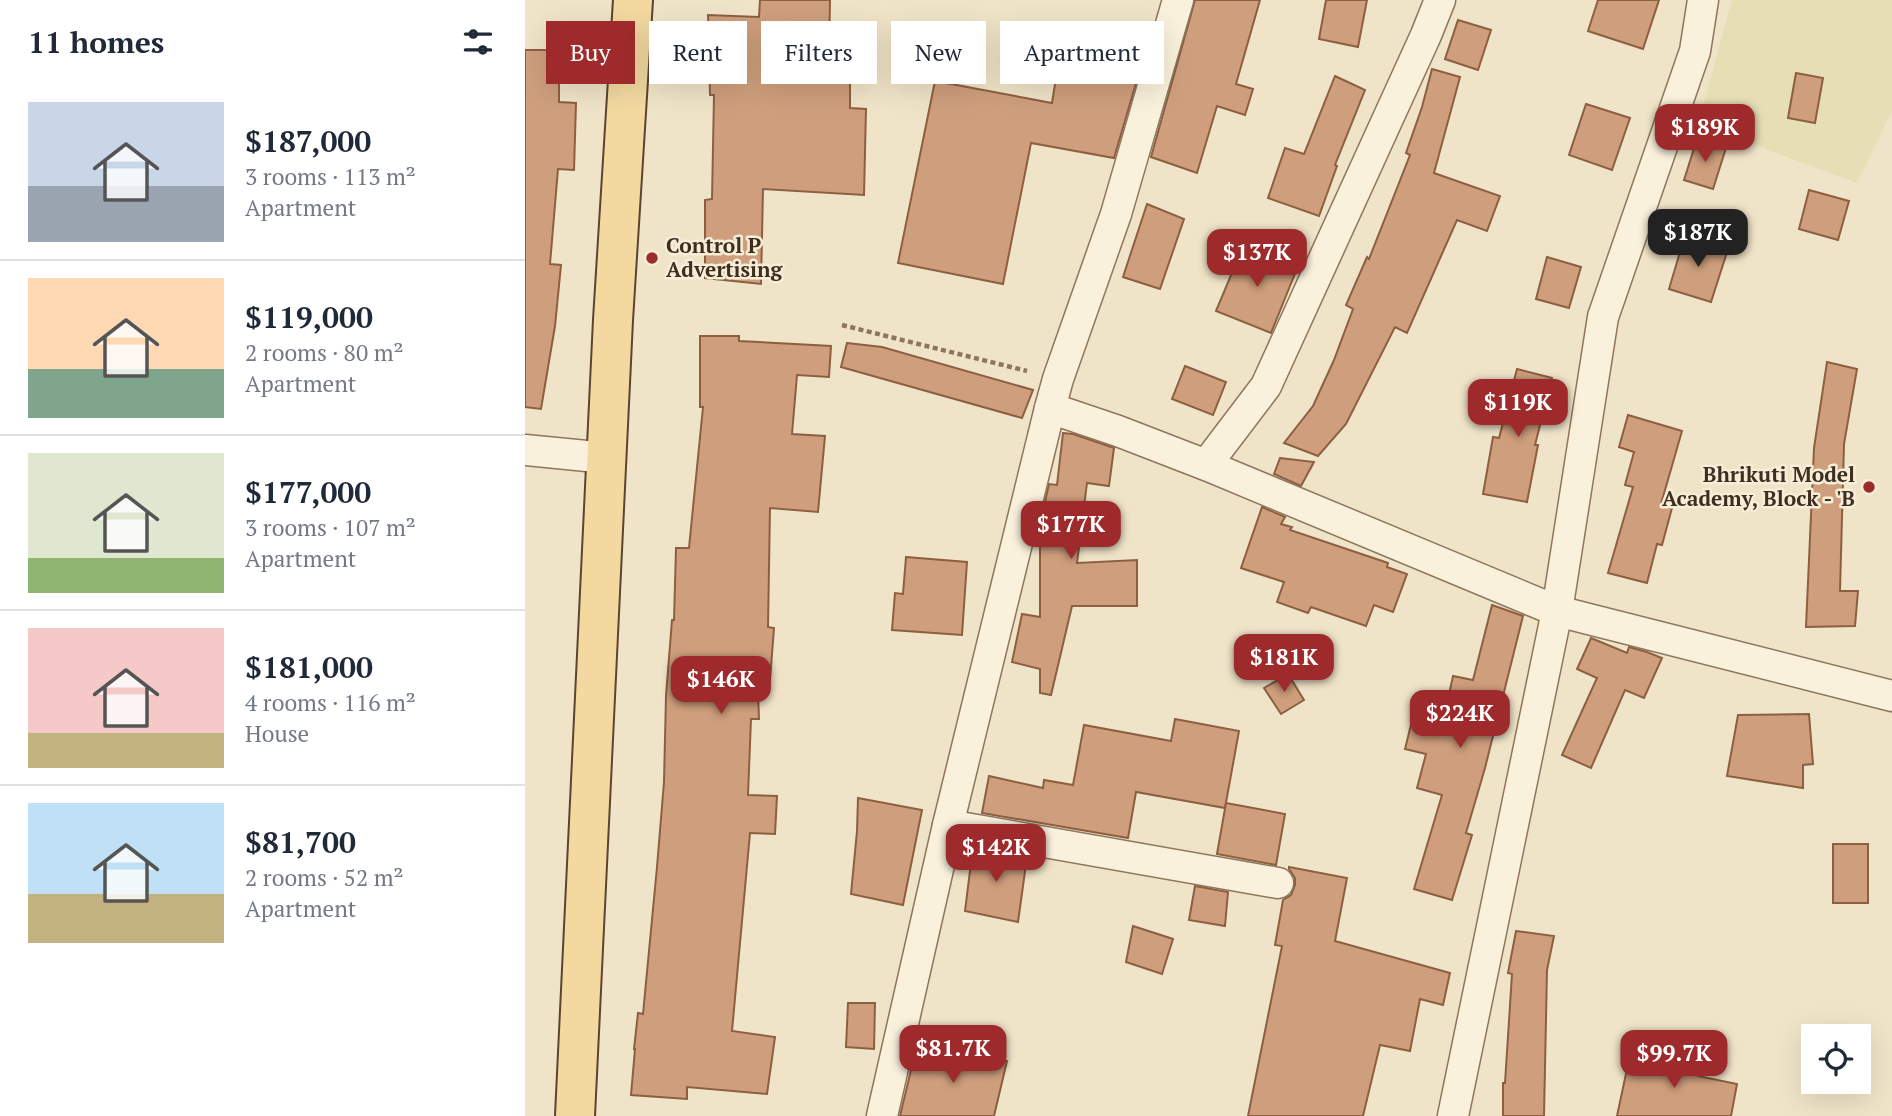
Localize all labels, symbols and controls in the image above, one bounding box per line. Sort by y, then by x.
chip: Buy [546,21,635,84]
chip: Rent [649,21,747,84]
chip: Filters [761,21,877,84]
chip: New [891,21,986,84]
chip: Apartment [1000,21,1164,84]
text: 11 homes [28,22,164,62]
icon: filters [459,23,497,61]
pin: $189K [1656,104,1754,164]
text: $189K [1671,111,1739,142]
text: $187,000 [245,121,371,161]
icon: home [84,130,168,214]
text: 3 rooms · 113 m² [245,161,416,192]
text: Apartment [245,192,356,223]
pin: $187K [1649,210,1747,269]
text: $187K [1664,216,1732,247]
pin: $137K [1208,230,1306,289]
place label: Control P Advertising [666,231,784,283]
text: $137K [1223,236,1291,267]
marker: Control P Advertising [644,250,660,266]
text: $119,000 [245,297,373,337]
icon: home [84,306,168,390]
text: 2 rooms · 80 m² [245,337,404,368]
text: Apartment [245,368,356,399]
pin: $119K [1469,380,1567,439]
text: $119K [1484,386,1552,417]
place label: Bhrikuti Model Academy, Block - 'B [1662,460,1855,512]
text: $177,000 [245,472,371,512]
marker: Bhrikuti Model Academy, Block - 'B [1861,479,1877,495]
icon: home [84,481,168,565]
pin: $177K [1022,502,1120,561]
text: $177K [1037,508,1105,539]
text: 3 rooms · 107 m² [245,512,416,543]
text: Apartment [245,543,356,574]
pin: $181K [1235,634,1333,694]
text: $181K [1250,641,1318,672]
text: $181,000 [245,647,373,687]
icon: home [84,656,168,740]
pin: $146K [672,656,770,716]
text: $146K [687,663,755,694]
text: 4 rooms · 116 m² [245,687,416,718]
pin: $224K [1411,690,1509,750]
text: $224K [1426,697,1494,728]
text: House [245,718,309,749]
text: $81,700 [245,822,356,862]
pin: $142K [947,824,1045,884]
icon: home [84,831,168,915]
text: $142K [962,831,1030,862]
text: 2 rooms · 52 m² [245,862,404,893]
text: Apartment [245,893,356,924]
map controls [1801,1024,1871,1094]
button: locate [1801,1024,1871,1094]
pin: $81.7K [896,1026,1010,1085]
pin: $99.7K [1617,1030,1731,1090]
text: $81.7K [915,1032,991,1063]
text: $99.7K [1636,1037,1712,1068]

